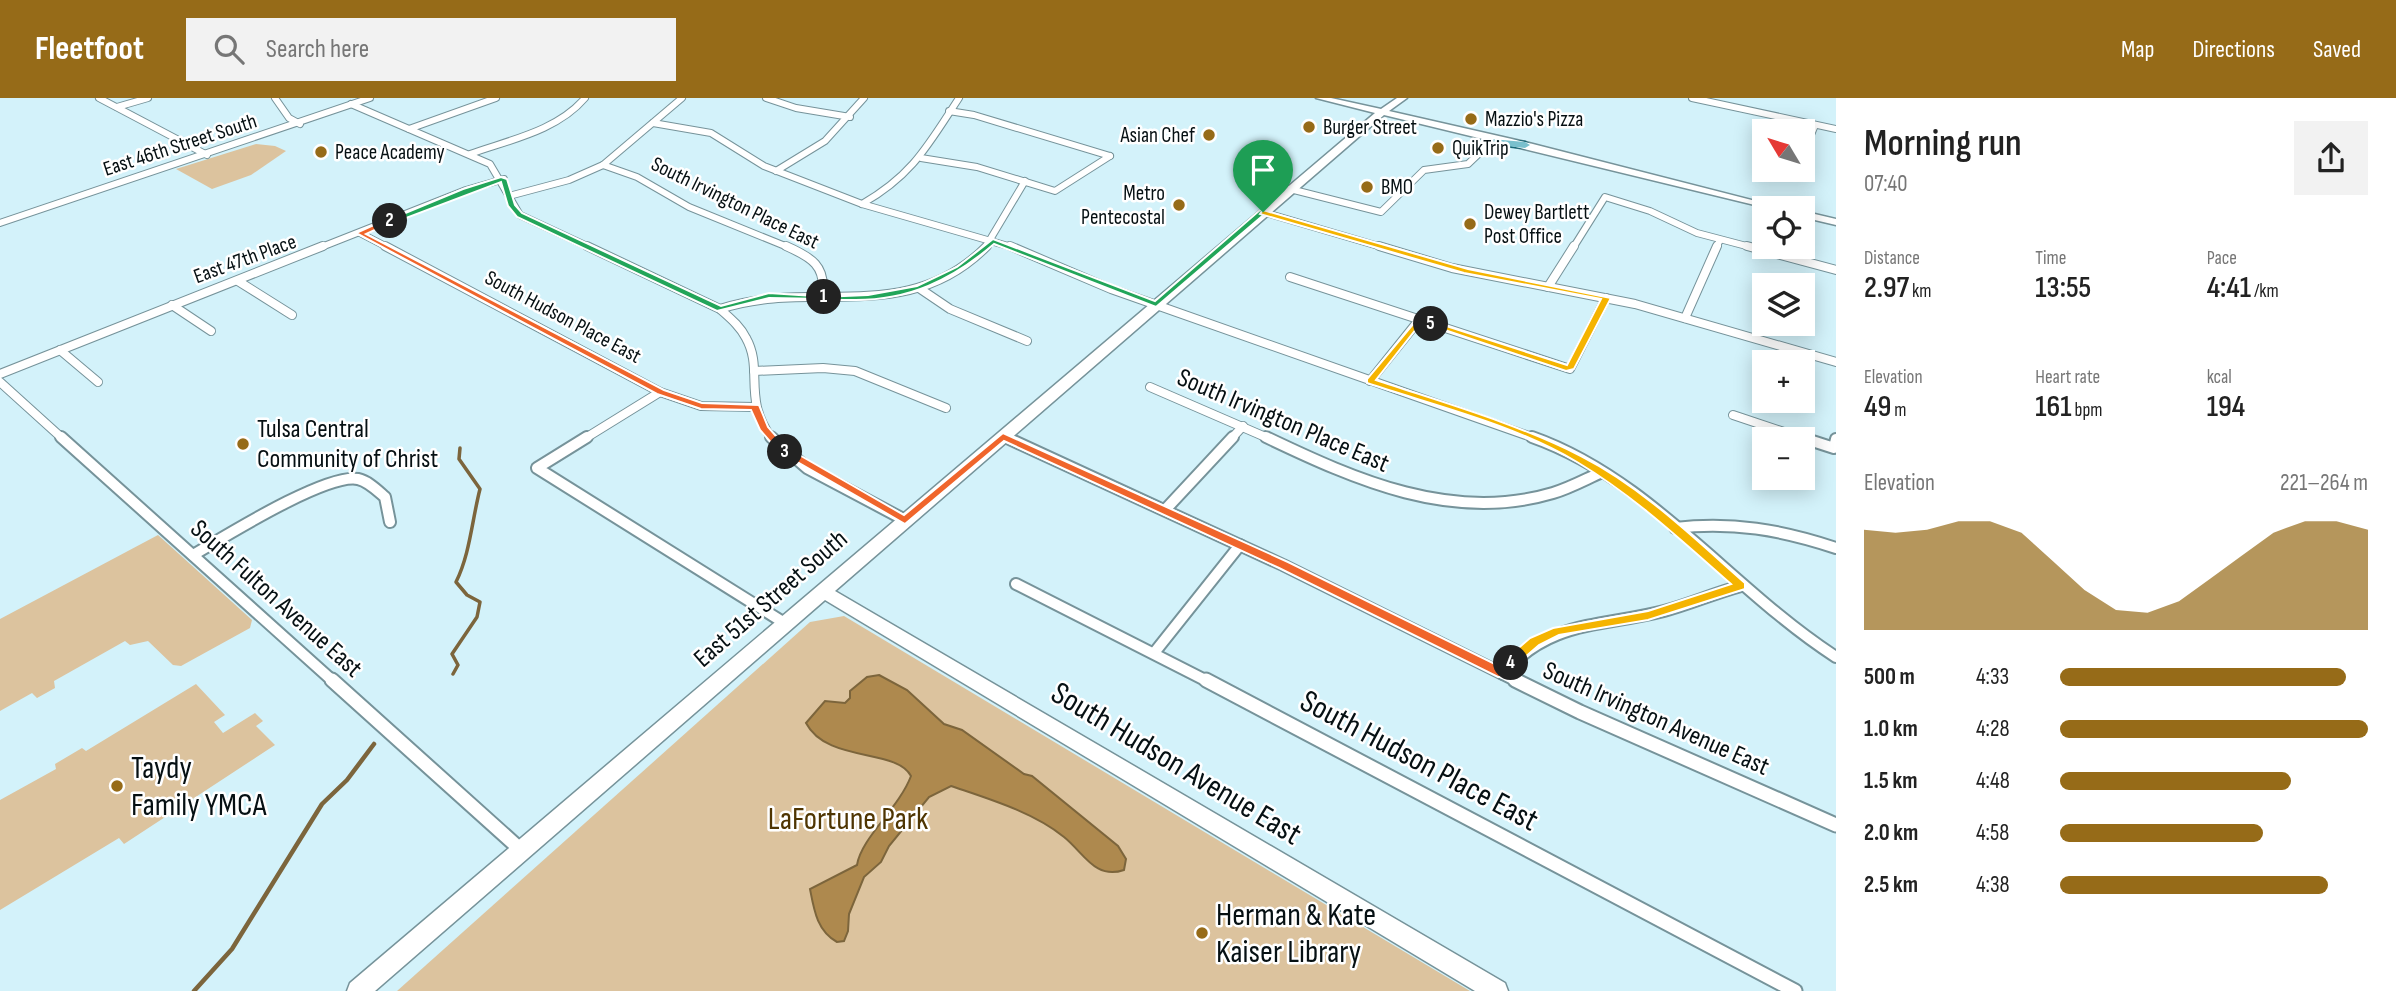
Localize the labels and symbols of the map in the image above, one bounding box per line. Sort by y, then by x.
place label: Mazzio's Pizza [1485,107,1583,132]
street label: East 46th Street South [100,108,260,182]
marker: Mazzio's Pizza [1463,111,1479,127]
place label: Burger Street [1323,115,1417,140]
marker: Burger Street [1301,119,1317,135]
north arrow [1752,119,1815,182]
place label: Asian Chef [1119,123,1196,148]
marker: Asian Chef [1201,127,1217,143]
place label: QuikTrip [1452,136,1509,161]
place label: Peace Academy [335,140,445,165]
pin [1233,140,1293,212]
marker: QuikTrip [1430,140,1446,156]
marker: Peace Academy [313,144,329,160]
street label: South Irvington Place East [647,152,823,254]
place label: BMO [1381,175,1413,200]
marker: BMO [1359,179,1375,195]
place label: Metro Pentecostal [1081,181,1165,230]
marker: Metro Pentecostal [1171,197,1187,213]
place label: Dewey Bartlett Post Office [1484,200,1589,249]
pin: 2 [372,204,408,238]
marker: Dewey Bartlett Post Office [1462,216,1478,232]
street label: East 47th Place [190,229,300,289]
street label: South Hudson Place East [481,265,645,369]
pin: 1 [806,280,842,314]
pin: 5 [1414,306,1448,342]
street label: South Irvington Place East [1172,362,1394,480]
place label: Tulsa Central Community of Christ [257,414,438,475]
pin: 3 [768,434,802,470]
marker: Tulsa Central Community of Christ [235,436,251,452]
street label: South Fulton Avenue East [184,514,368,684]
street label: East 51st Street South [688,524,854,674]
pin: 4 [1494,646,1528,680]
street label: South Irvington Avenue East [1538,655,1774,783]
street label: South Hudson Avenue East [1044,674,1308,854]
street label: South Hudson Place East [1293,682,1545,840]
place label: Taydy Family YMCA [131,749,267,825]
marker: Taydy Family YMCA [109,778,125,794]
park label: LaFortune Park [768,800,928,839]
place label: Herman & Kate Kaiser Library [1216,896,1376,972]
marker: Herman & Kate Kaiser Library [1194,925,1210,941]

